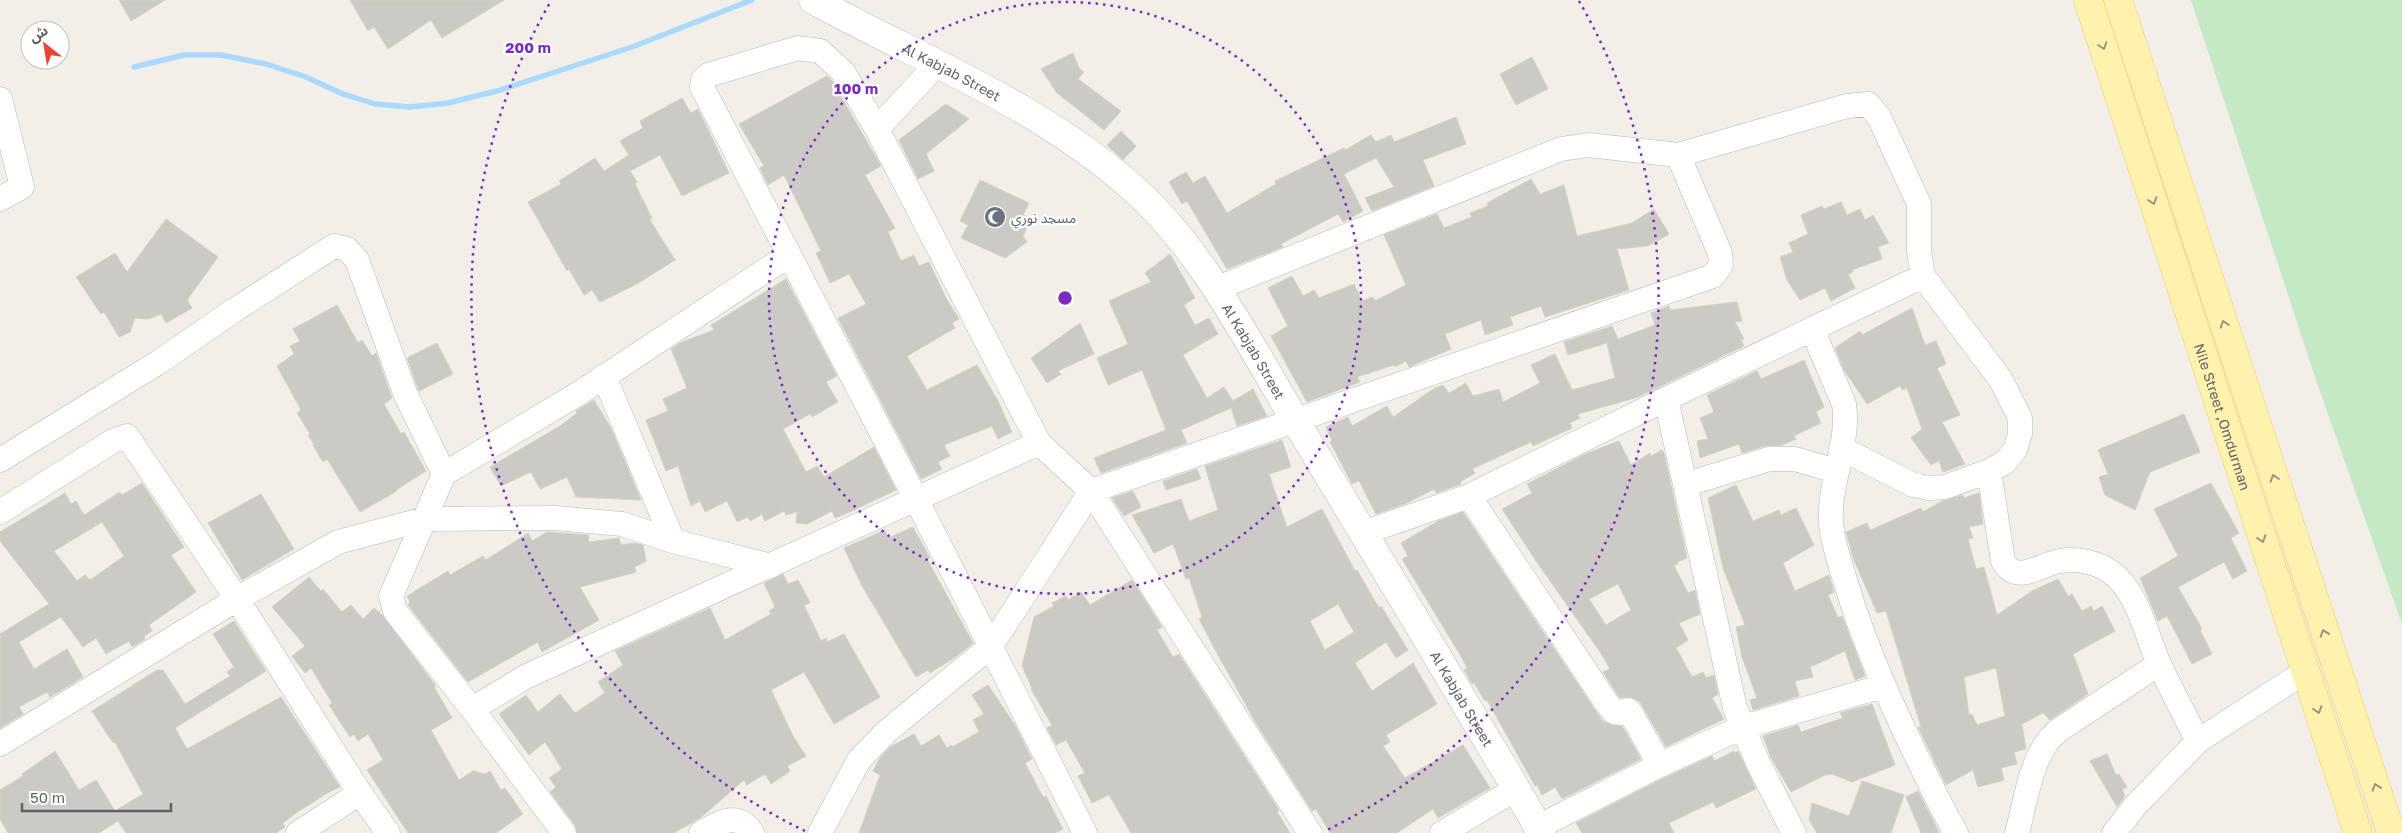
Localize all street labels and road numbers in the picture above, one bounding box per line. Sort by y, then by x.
street label: Al Kabjab Street [900,39,1004,104]
street label: Al Kabjab Street [1219,300,1289,402]
street label: Nile Street ,Omdurman [2191,341,2255,492]
street label: Al Kabjab Street [1427,647,1497,749]

